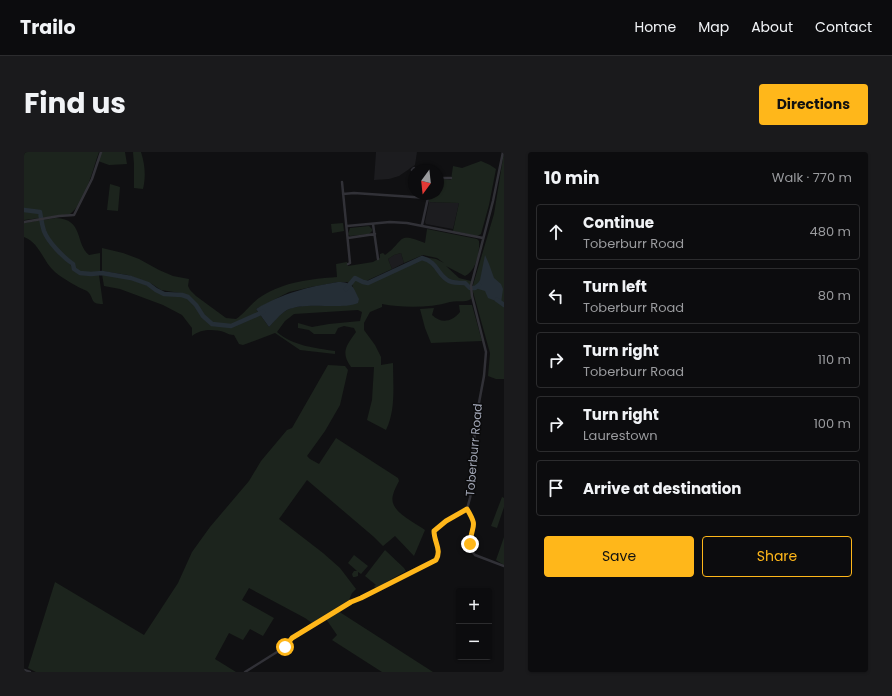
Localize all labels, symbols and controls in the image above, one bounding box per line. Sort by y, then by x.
text: Trailo [20,14,76,41]
text: Home [634,17,676,37]
text: Map [698,17,729,37]
text: About [751,17,793,37]
text: Contact [815,17,872,37]
text: Find us [24,84,126,123]
button: Directions [759,84,868,125]
north arrow [408,164,444,200]
text: 10 min [544,166,600,190]
text: Walk · 770 m [772,168,852,187]
text: Continue [583,212,654,233]
icon: ahead [545,221,567,243]
text: 480 m [810,222,851,241]
text: Toberburr Road [583,234,684,253]
text: Turn left [583,276,647,297]
icon: left [545,285,567,307]
text: 80 m [818,286,851,305]
text: Toberburr Road [583,298,684,317]
text: Turn right [583,340,659,361]
icon: right [545,349,567,371]
text: 110 m [818,350,851,369]
text: Toberburr Road [583,362,684,381]
street label: Toberburr Road [461,403,486,497]
text: Turn right [583,404,659,425]
icon: right [545,413,567,435]
text: 100 m [814,414,851,433]
text: Laurestown [583,426,657,445]
icon: arrive [545,477,567,499]
text: Arrive at destination [583,478,741,499]
route end [461,535,479,553]
button: Save [544,536,694,577]
button: Share [702,536,852,577]
map controls [456,588,492,660]
button: + [456,588,492,624]
button: − [456,624,492,660]
route start [276,638,294,656]

